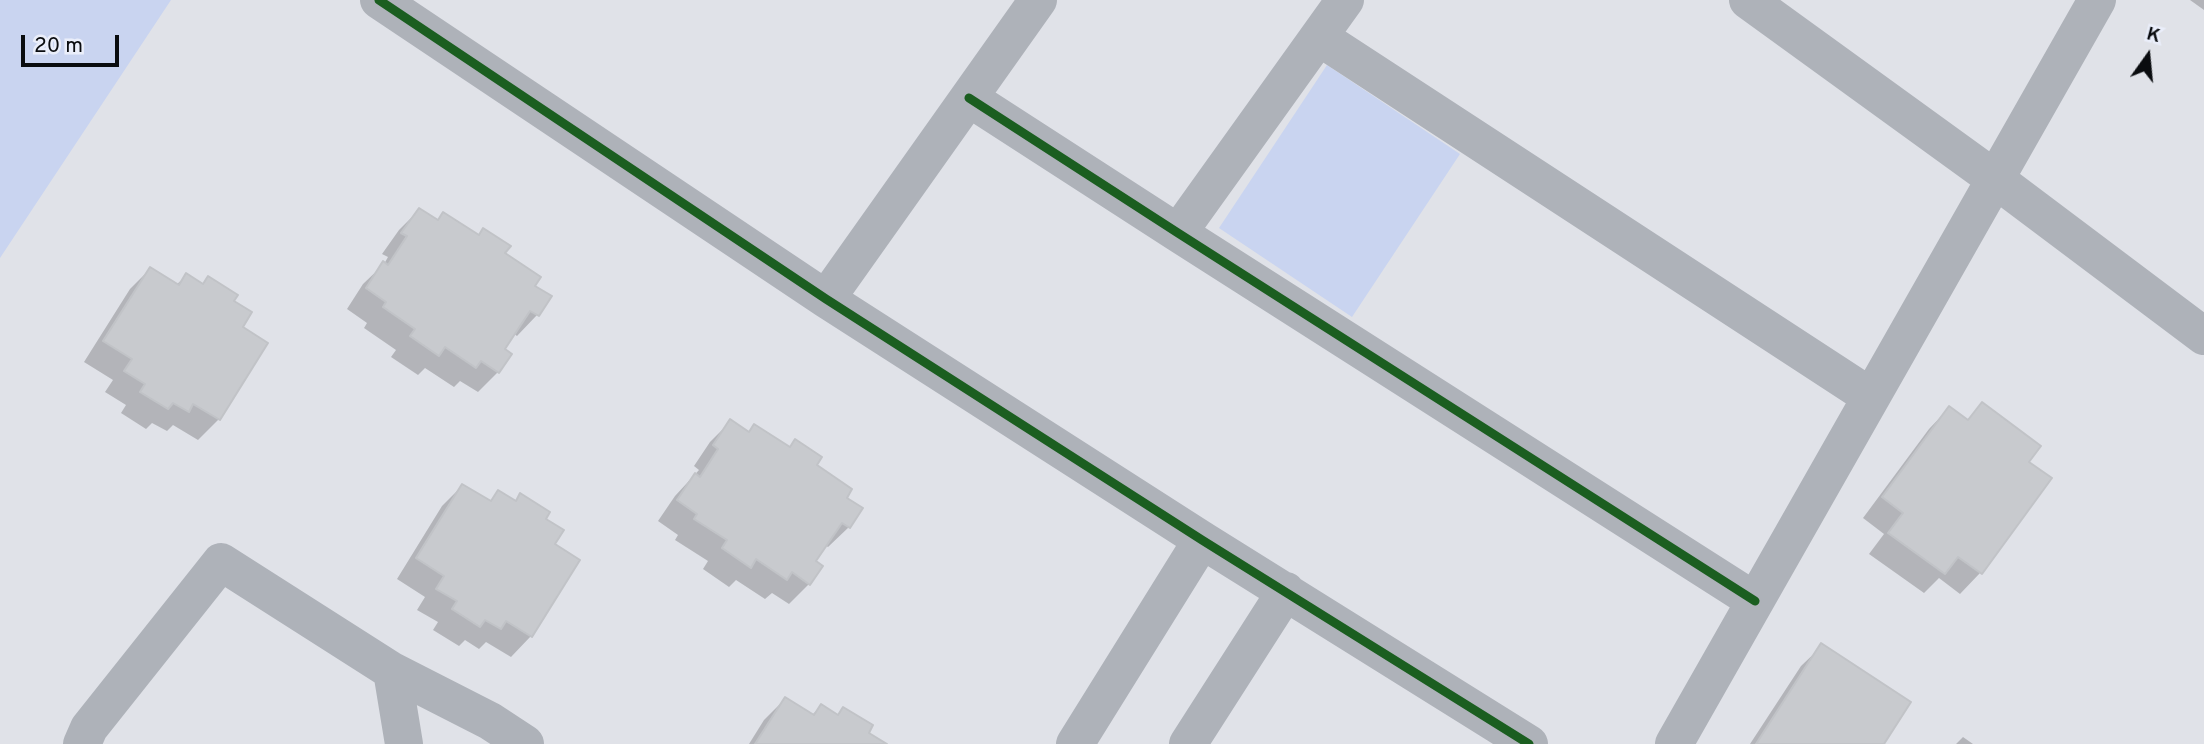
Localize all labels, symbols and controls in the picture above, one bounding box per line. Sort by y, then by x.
scale bar [24,21,122,65]
north arrow [2113,21,2183,91]
text: K [2144,22,2163,49]
text: 20 m [34,33,83,60]

